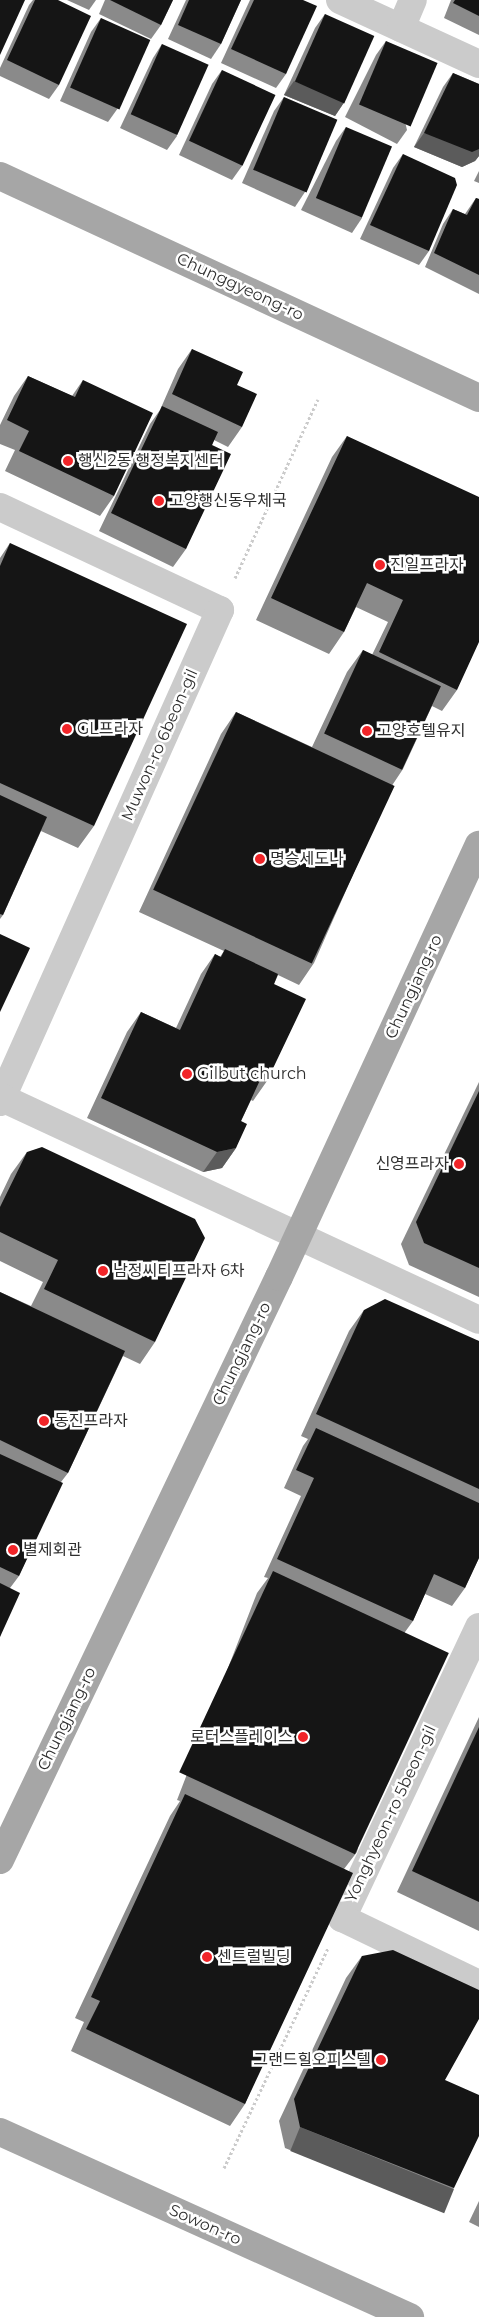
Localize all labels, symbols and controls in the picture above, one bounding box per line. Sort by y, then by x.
street label: Chunggyeong-ro [173,249,307,325]
place label: 행신2동 행정복지센터 [78,451,224,471]
marker: 행신2동 행정복지센터 [62,455,74,467]
place label: 고양행신동우체국 [169,491,287,511]
marker: 고양행신동우체국 [153,495,165,507]
place label: 진일프라자 [390,555,464,575]
marker: 진일프라자 [374,559,386,571]
street label: Muwon-ro 6beon-gil [118,666,202,824]
place label: GL프라자 [77,719,143,739]
place label: 고양호텔유지 [377,721,465,741]
marker: GL프라자 [61,723,73,735]
marker: 고양호텔유지 [361,725,373,737]
place label: 명승세도나 [270,849,344,869]
marker: 명승세도나 [254,853,266,865]
street label: Chungjang-ro [381,932,447,1042]
place label: Gilbut church [197,1064,307,1084]
marker: Gilbut church [181,1068,193,1080]
place label: 신영프라자 [375,1154,449,1174]
marker: 신영프라자 [453,1158,465,1170]
place label: 남정씨티프라자 6차 [113,1261,245,1281]
marker: 남정씨티프라자 6차 [97,1265,109,1277]
street label: Chungjang-ro [209,1299,275,1409]
place label: 동진프라자 [54,1411,128,1431]
marker: 동진프라자 [38,1415,50,1427]
place label: 별제회관 [23,1540,82,1560]
marker: 별제회관 [7,1544,19,1556]
street label: Chungjang-ro [34,1664,100,1774]
street label: Yonghyeon-ro 5beon-gil [341,1722,441,1906]
place label: 로터스플레이스 [190,1727,293,1747]
marker: 로터스플레이스 [297,1731,309,1743]
place label: 센트럴빌딩 [217,1947,291,1967]
marker: 센트럴빌딩 [201,1951,213,1963]
place label: 그랜드힐오피스텔 [253,2050,371,2070]
marker: 그랜드힐오피스텔 [375,2054,387,2066]
street label: Sowon-ro [166,2201,244,2249]

